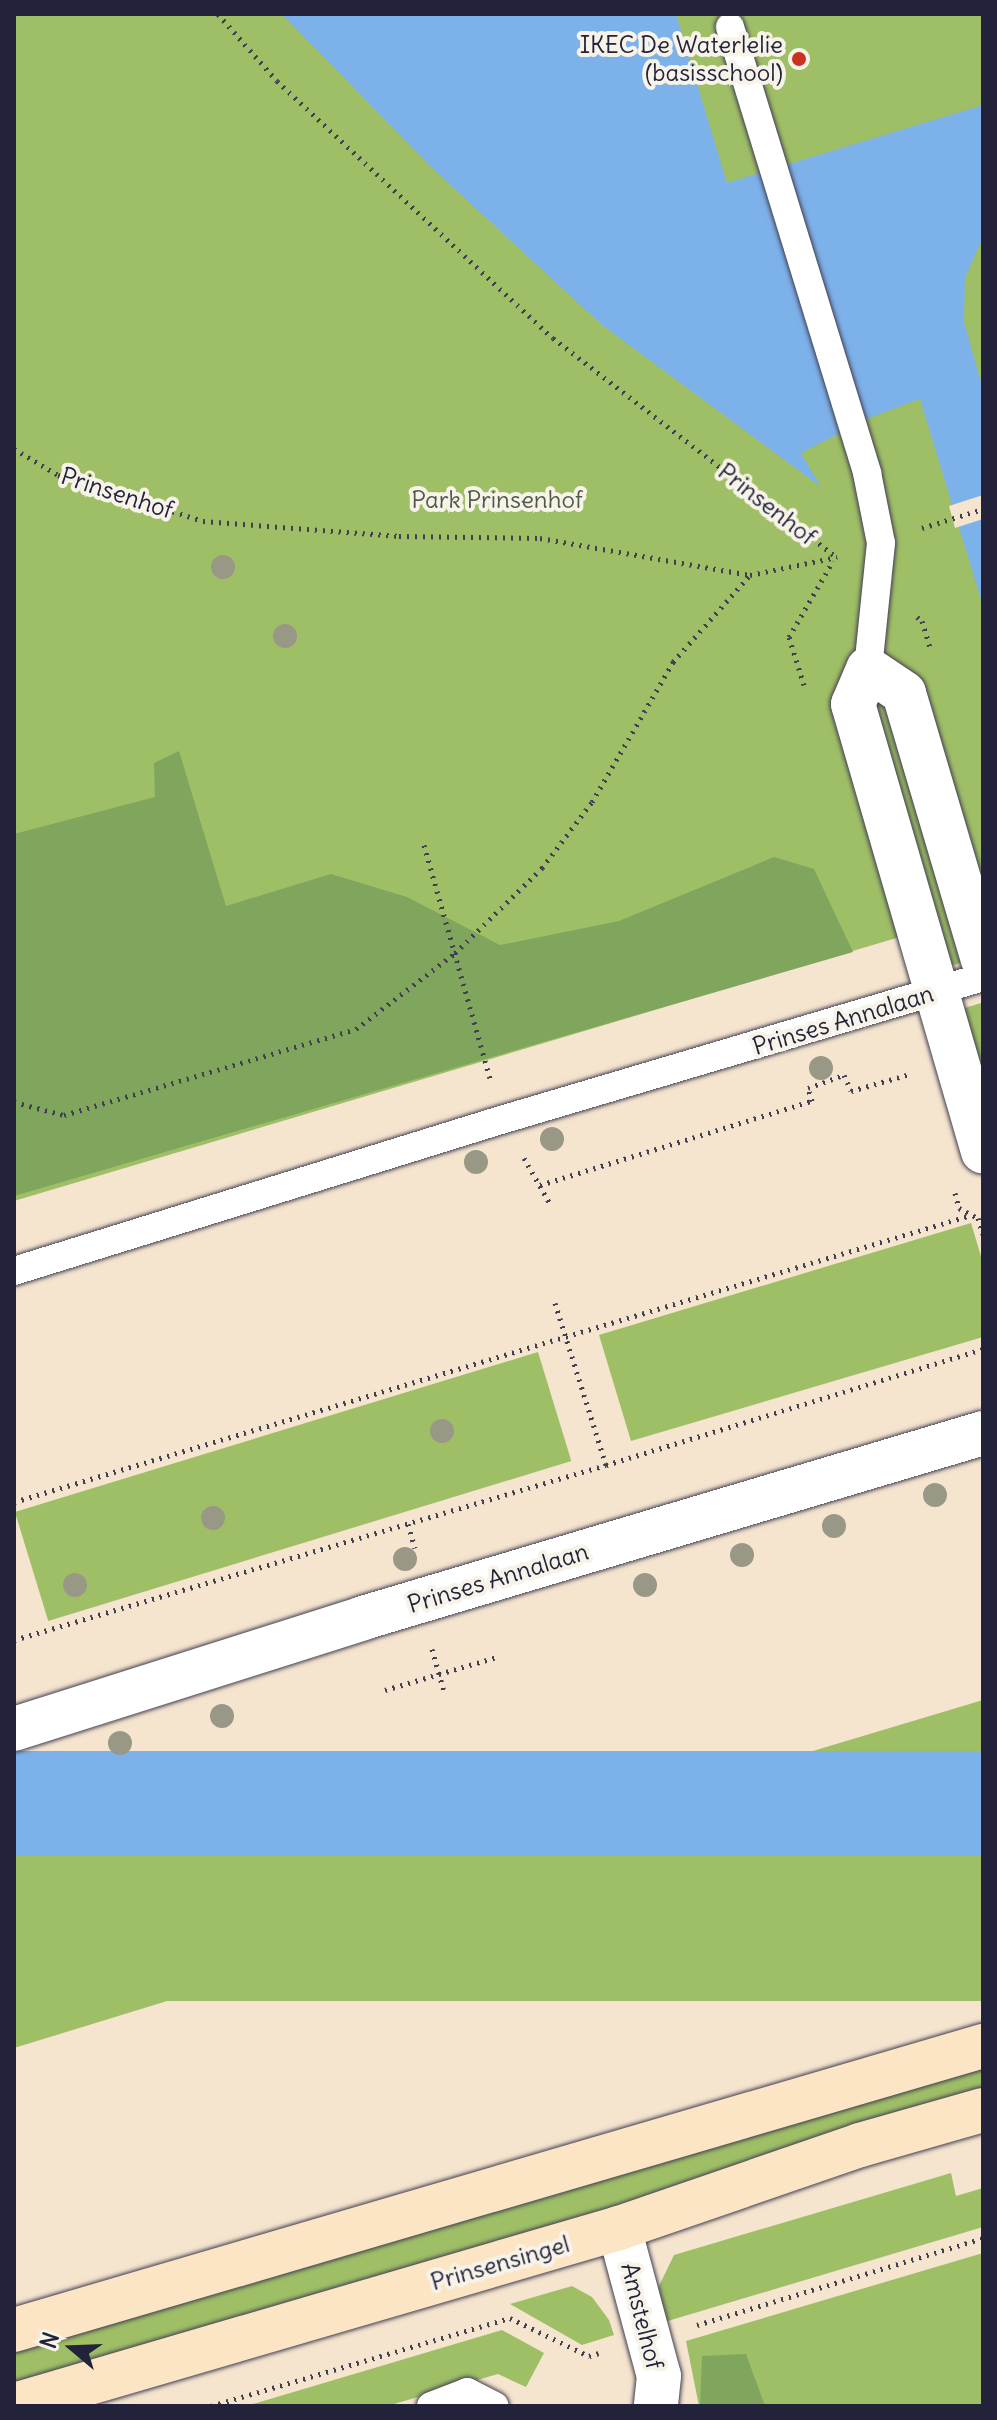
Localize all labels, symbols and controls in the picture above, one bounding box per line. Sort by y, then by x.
place label: IKEC De Waterlelie (basisschool) [580,31,783,87]
marker: IKEC De Waterlelie (basisschool) [790,50,808,68]
street label: Prinsenhof [712,457,822,551]
street label: Prinsenhof [57,461,177,525]
park label: Park Prinsenhof [411,486,583,514]
street label: Prinses Annalaan [749,979,937,1061]
street label: Prinses Annalaan [404,1537,592,1619]
street label: Prinsensingel [427,2229,573,2297]
street label: Amstelhof [615,2260,669,2372]
north arrow [32,2308,112,2388]
text: N [34,2328,65,2352]

